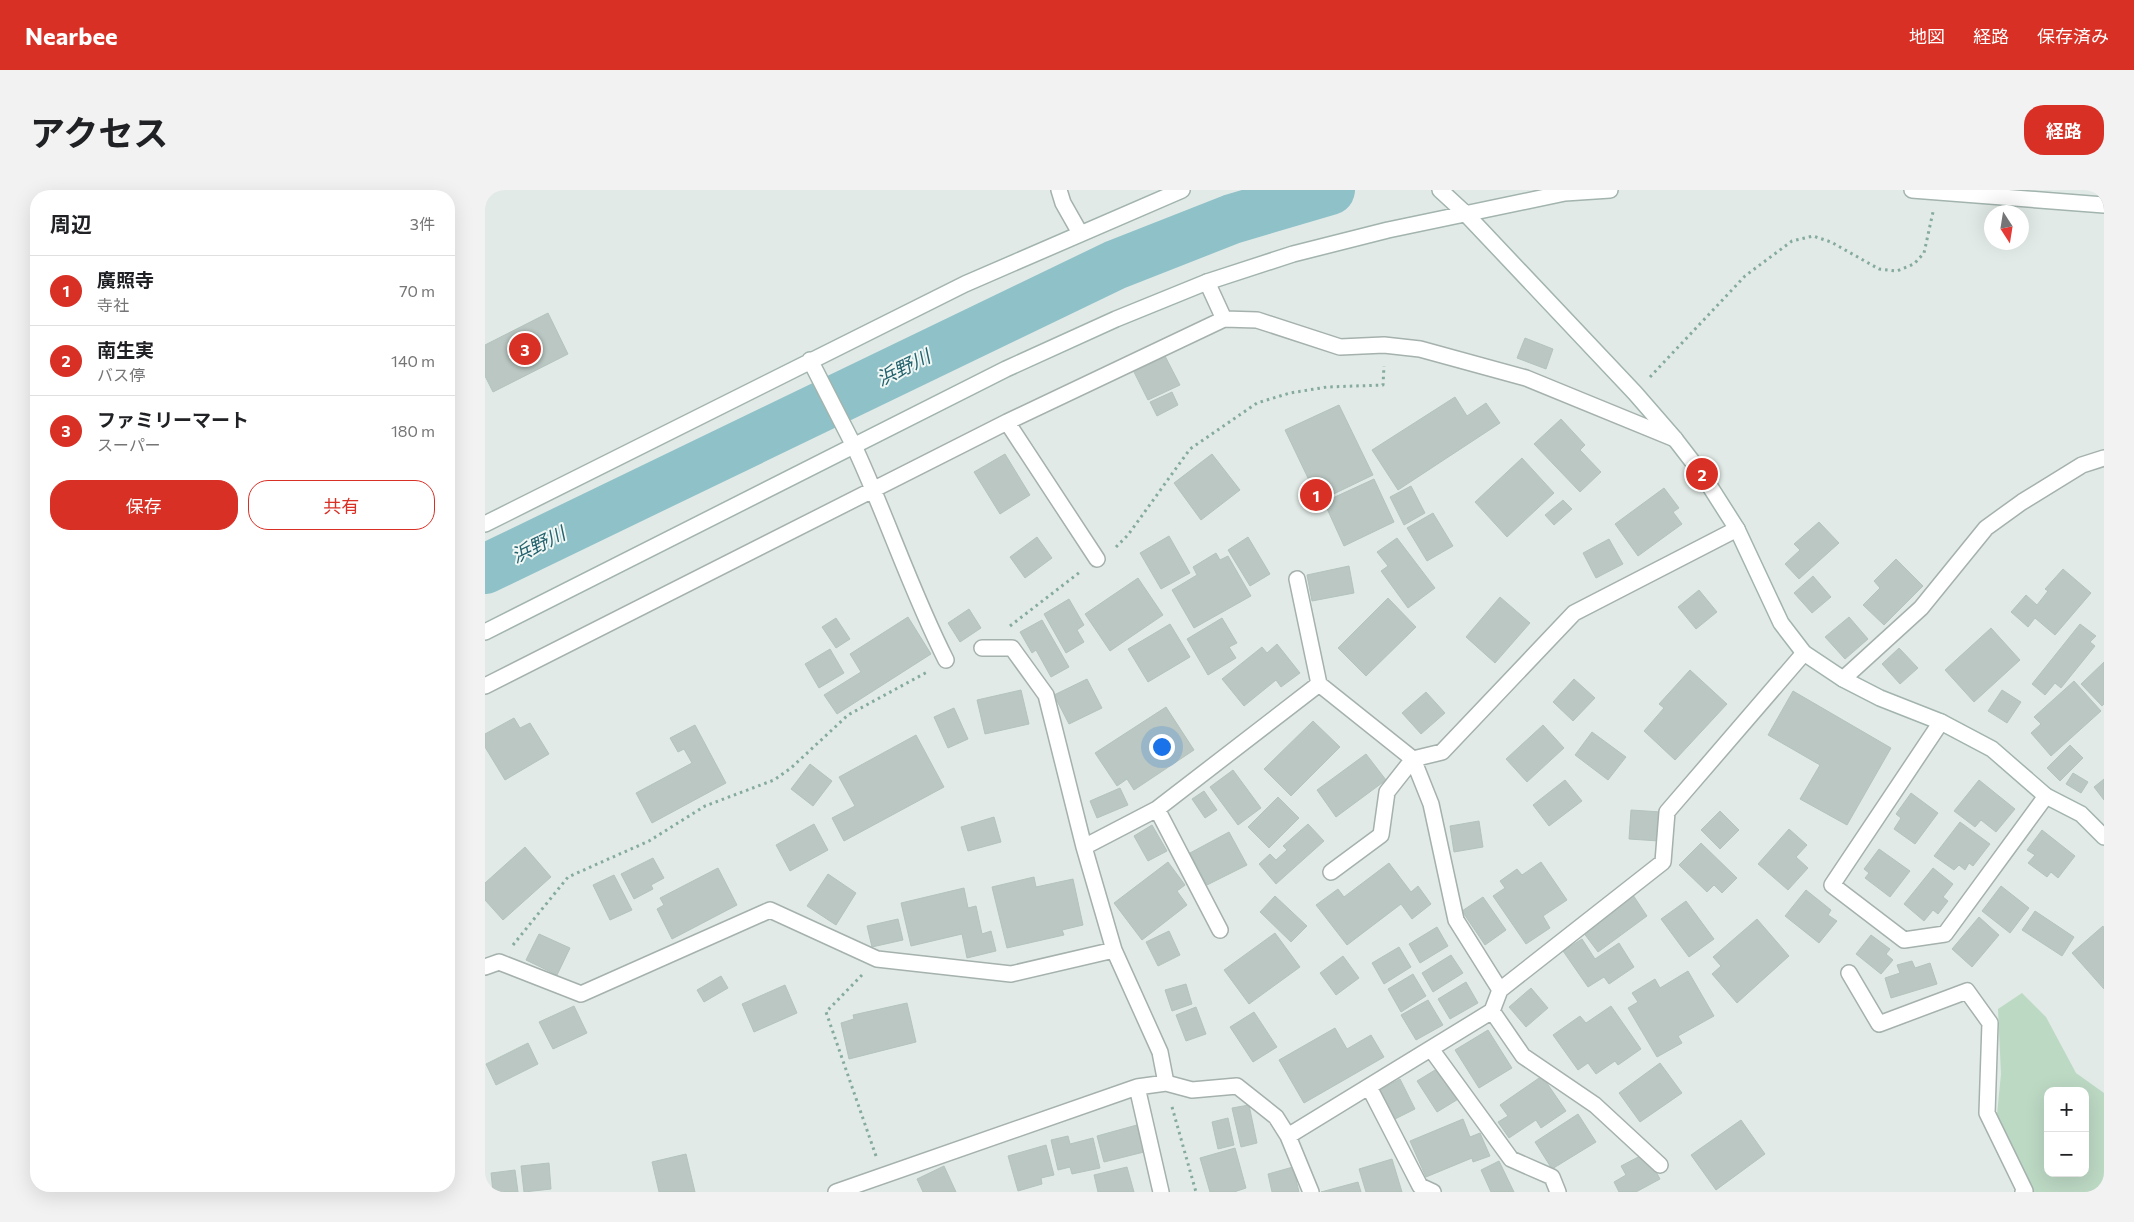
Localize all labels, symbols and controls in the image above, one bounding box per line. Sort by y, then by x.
text: Nearbee [25,21,118,50]
text: 地図 [1909,25,1945,47]
text: 経路 [1973,25,2009,47]
text: 保存済み [2037,25,2109,47]
button: 経路 [2024,105,2104,155]
text: アクセス [30,110,168,153]
north arrow [1984,205,2029,250]
text: 周辺 [50,211,92,236]
text: 3件 [410,214,435,233]
text: 廣照寺 [97,268,154,291]
text: 1 [62,281,70,300]
text: 70 m [399,281,435,300]
text: 寺社 [97,295,129,314]
pin: 3 [509,330,541,368]
text: 南生実 [97,338,154,361]
water label: 浜野川 [872,343,935,390]
text: 2 [61,351,71,370]
text: 140 m [391,351,435,370]
text: バス停 [97,365,145,384]
text: ファミリーマート [97,408,249,431]
text: 3 [61,421,71,440]
text: 180 m [391,421,435,440]
text: スーパー [97,435,161,454]
pin: 2 [1686,455,1718,493]
pin: 1 [1300,476,1332,514]
button: 保存 [50,480,238,530]
button: 共有 [248,480,435,530]
water label: 浜野川 [507,520,570,567]
your location [1149,734,1175,760]
map controls [2044,1087,2089,1177]
button: + [2044,1087,2089,1132]
button: − [2044,1132,2089,1177]

